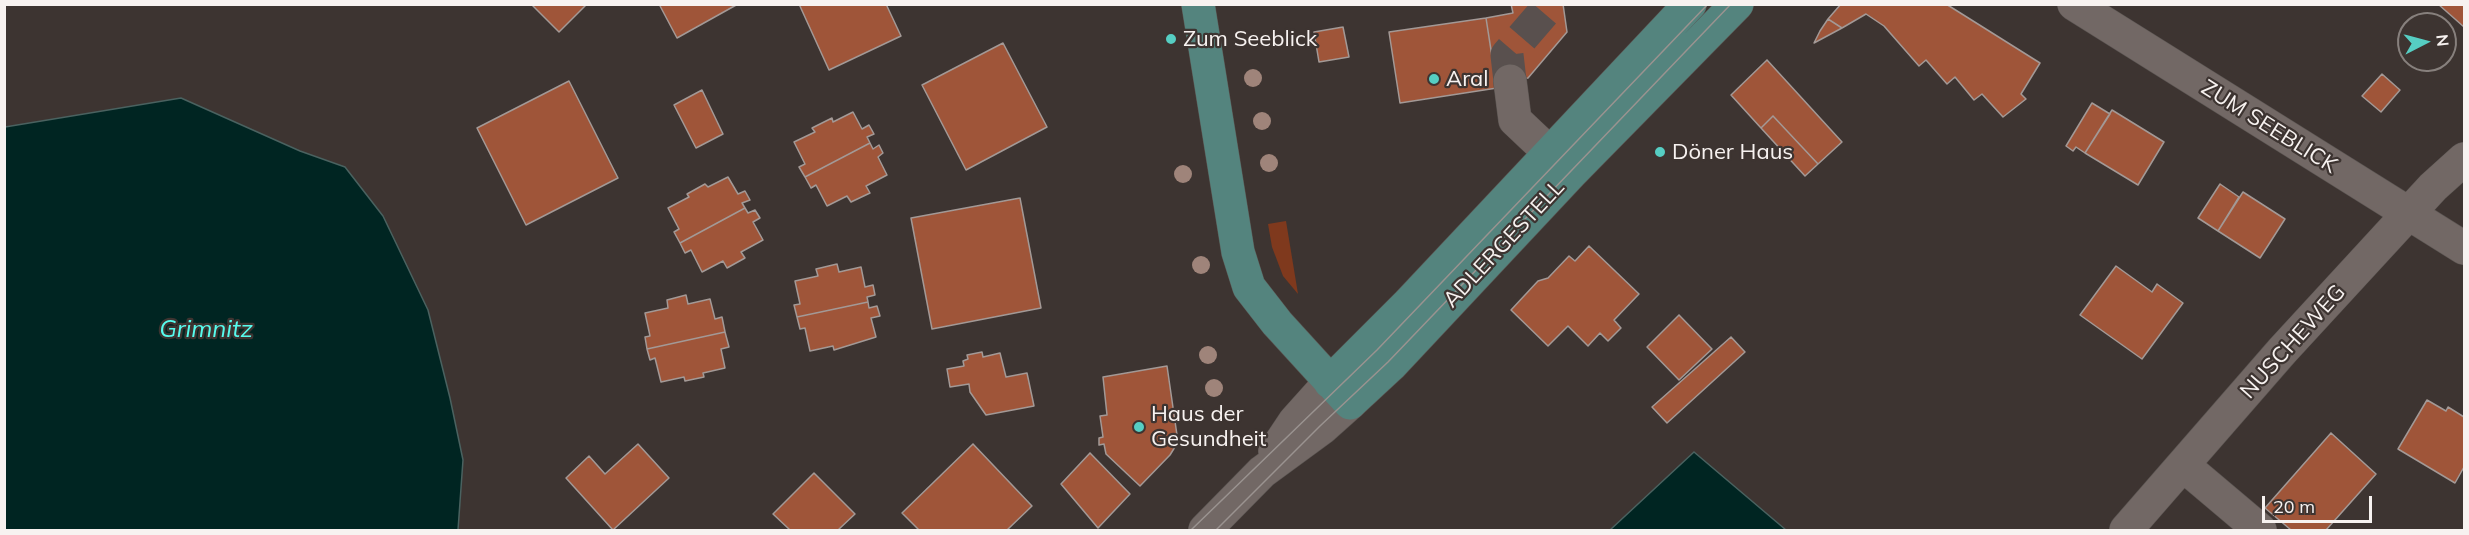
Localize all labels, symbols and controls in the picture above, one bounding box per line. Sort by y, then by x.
north arrow [2397,12,2457,72]
place label: Zum Seeblick [1183,26,1317,52]
marker: Zum Seeblick [1164,32,1178,46]
text: N [2432,33,2453,47]
place label: Aral [1446,66,1488,92]
marker: Aral [1427,72,1441,86]
street label: ZUM SEEBLICK [2196,75,2342,179]
place label: Döner Haus [1672,139,1793,165]
marker: Döner Haus [1653,145,1667,159]
street label: ADLERGESTELL [1438,175,1570,313]
street label: NUSCHEWEG [2235,280,2351,404]
water label: Grimnitz [159,316,253,344]
place label: Haus der Gesundheit [1151,401,1267,452]
marker: Haus der Gesundheit [1132,420,1146,434]
scale bar [2265,484,2374,522]
text: 20 m [2273,495,2315,518]

